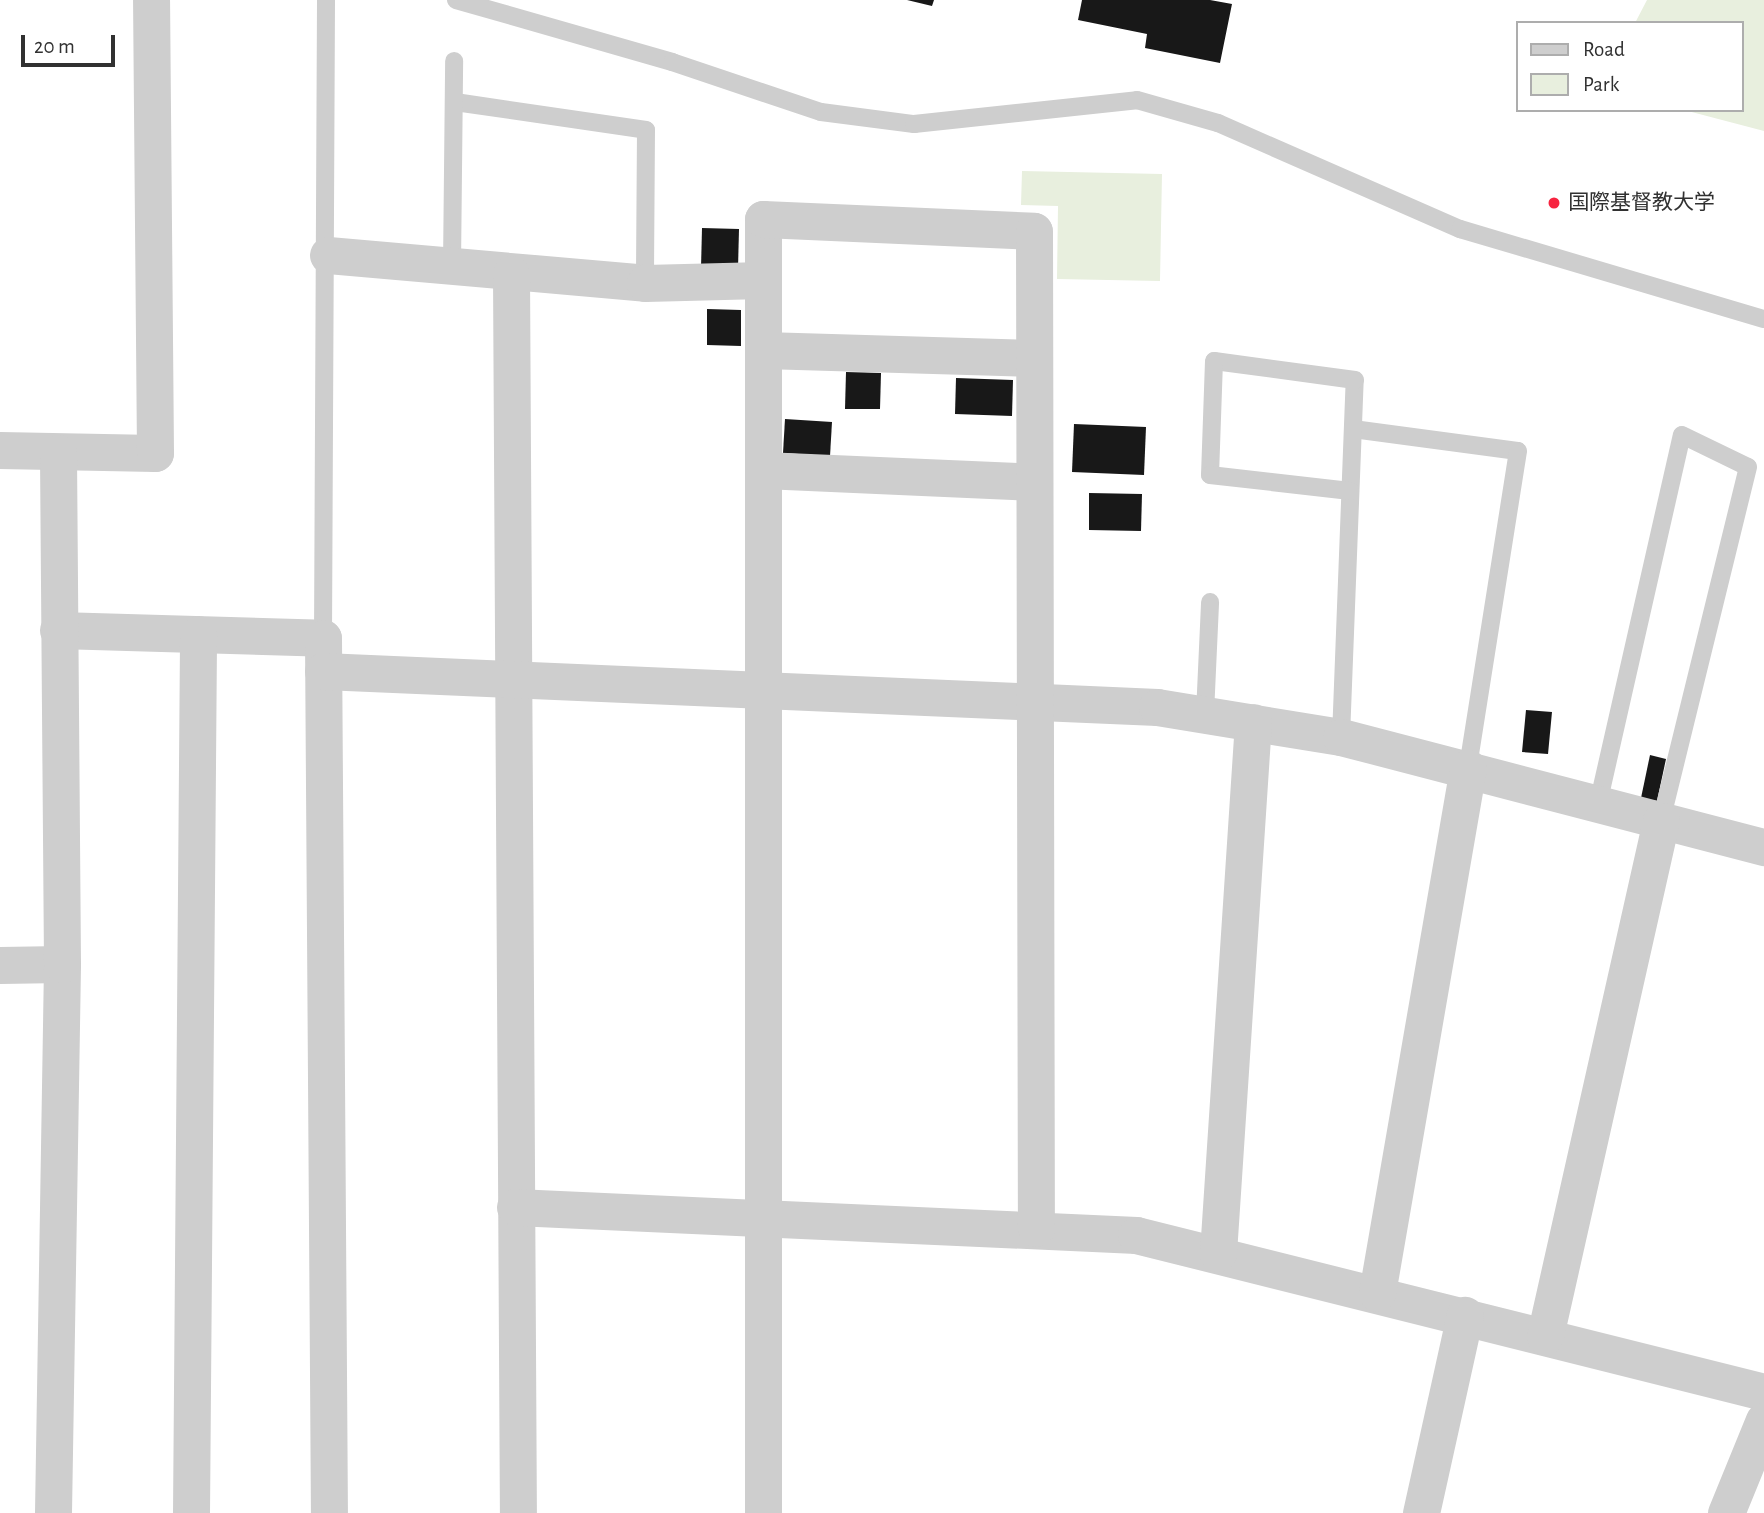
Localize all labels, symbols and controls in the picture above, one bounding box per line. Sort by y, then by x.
scale bar [24,21,119,65]
legend [1516,21,1743,112]
text: 20 m [34,36,75,57]
text: Road [1583,39,1625,60]
text: Park [1583,74,1619,95]
place label: 国際基督教大学 [1568,190,1715,216]
marker: 国際基督教大学 [1546,195,1562,211]

